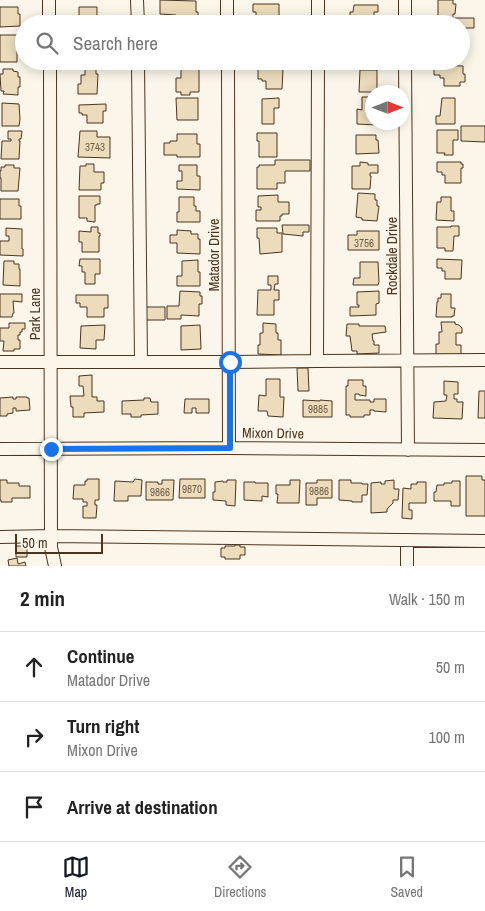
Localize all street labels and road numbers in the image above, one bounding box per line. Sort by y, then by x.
street label: Rockdale Drive [383,217,401,295]
street label: Matador Drive [205,219,223,291]
street label: Park Lane [26,288,44,340]
street label: Mixon Drive [242,423,304,443]

